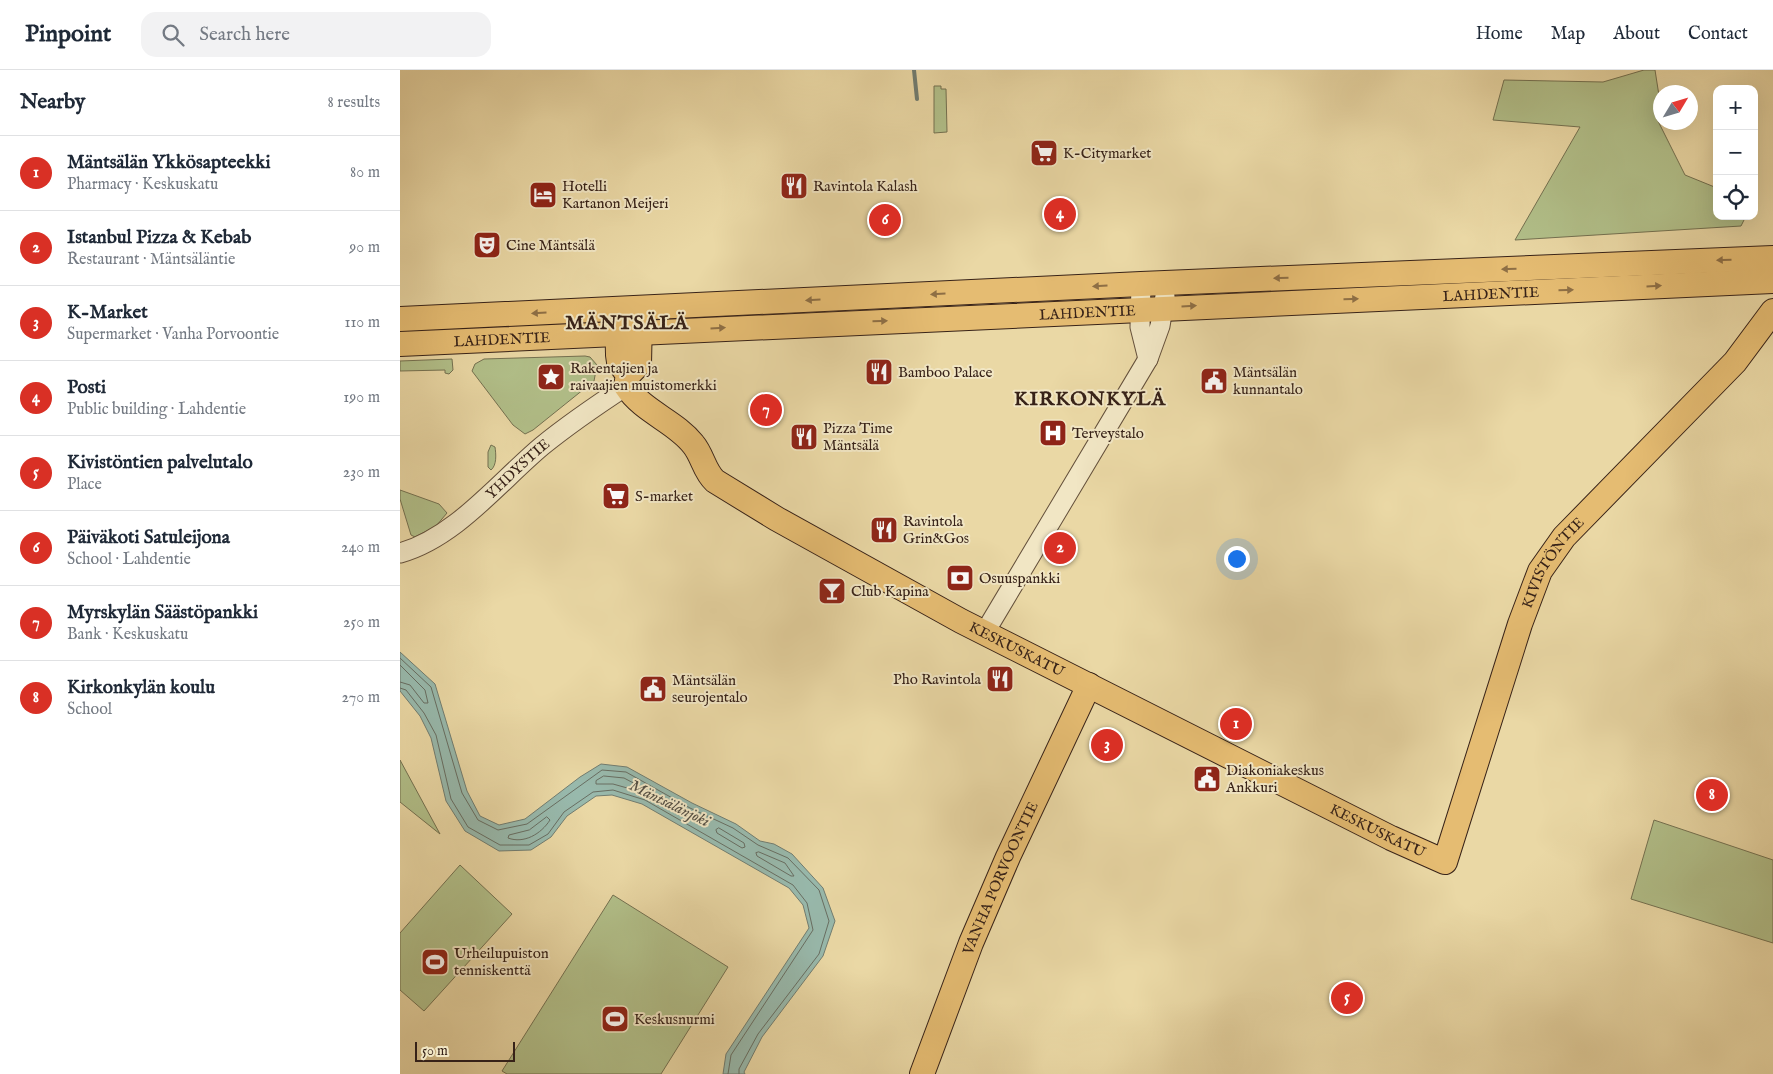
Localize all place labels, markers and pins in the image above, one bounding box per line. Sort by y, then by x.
supermarket icon: K-Citymarket [1029,138,1059,168]
place label: K-Citymarket [1063,144,1151,163]
restaurant icon: Ravintola Kalash [779,171,809,201]
place label: Hotelli Kartanon Meijeri [562,177,669,213]
place label: Ravintola Kalash [813,177,917,196]
hotel icon: Hotelli Kartanon Meijeri [528,180,558,210]
pin: 4 [1044,195,1076,233]
pin: 6 [869,201,901,239]
theatre icon: Cine Mäntsälä [472,230,502,260]
place label: Cine Mäntsälä [506,236,595,255]
restaurant icon: Bamboo Palace [864,357,894,387]
place label: Rakentajien ja raivaajien muistomerkki [570,359,717,395]
place icon: Rakentajien ja raivaajien muistomerkki [536,362,566,392]
place label: Bamboo Palace [898,363,992,382]
place label: Mäntsälän kunnantalo [1233,363,1303,399]
public building icon: Mäntsälän kunnantalo [1199,366,1229,396]
pin: 7 [750,391,782,429]
hospital icon: Terveystalo [1038,418,1068,448]
place label: Pizza Time Mäntsälä [823,419,893,455]
restaurant icon: Pizza Time Mäntsälä [789,422,819,452]
place label: Terveystalo [1072,424,1144,443]
supermarket icon: S-market [601,481,631,511]
place label: S-market [635,487,693,506]
place label: Ravintola Grin&Gos [903,512,969,548]
restaurant icon: Ravintola Grin&Gos [869,515,899,545]
pin: 2 [1044,529,1076,567]
bank icon: Osuuspankki [945,563,975,593]
place label: Osuuspankki [979,569,1060,588]
bar icon: Club Kapina [817,576,847,606]
place label: Club Kapina [851,582,929,601]
restaurant icon: Pho Ravintola [985,664,1015,694]
place label: Pho Ravintola [893,670,982,689]
place label: Mäntsälän seurojentalo [672,671,748,707]
public building icon: Mäntsälän seurojentalo [638,674,668,704]
pin: 1 [1220,705,1252,743]
pin: 3 [1091,726,1123,764]
place label: Diakoniakeskus Ankkuri [1225,761,1324,797]
public building icon: Diakoniakeskus Ankkuri [1192,764,1222,794]
pin: 8 [1696,776,1728,814]
place label: Urheilupuiston tenniskenttä [454,944,549,980]
sports icon: Urheilupuiston tenniskenttä [420,947,450,977]
pin: 5 [1331,979,1363,1017]
sports icon: Keskusnurmi [600,1004,630,1034]
place label: Keskusnurmi [634,1010,715,1029]

